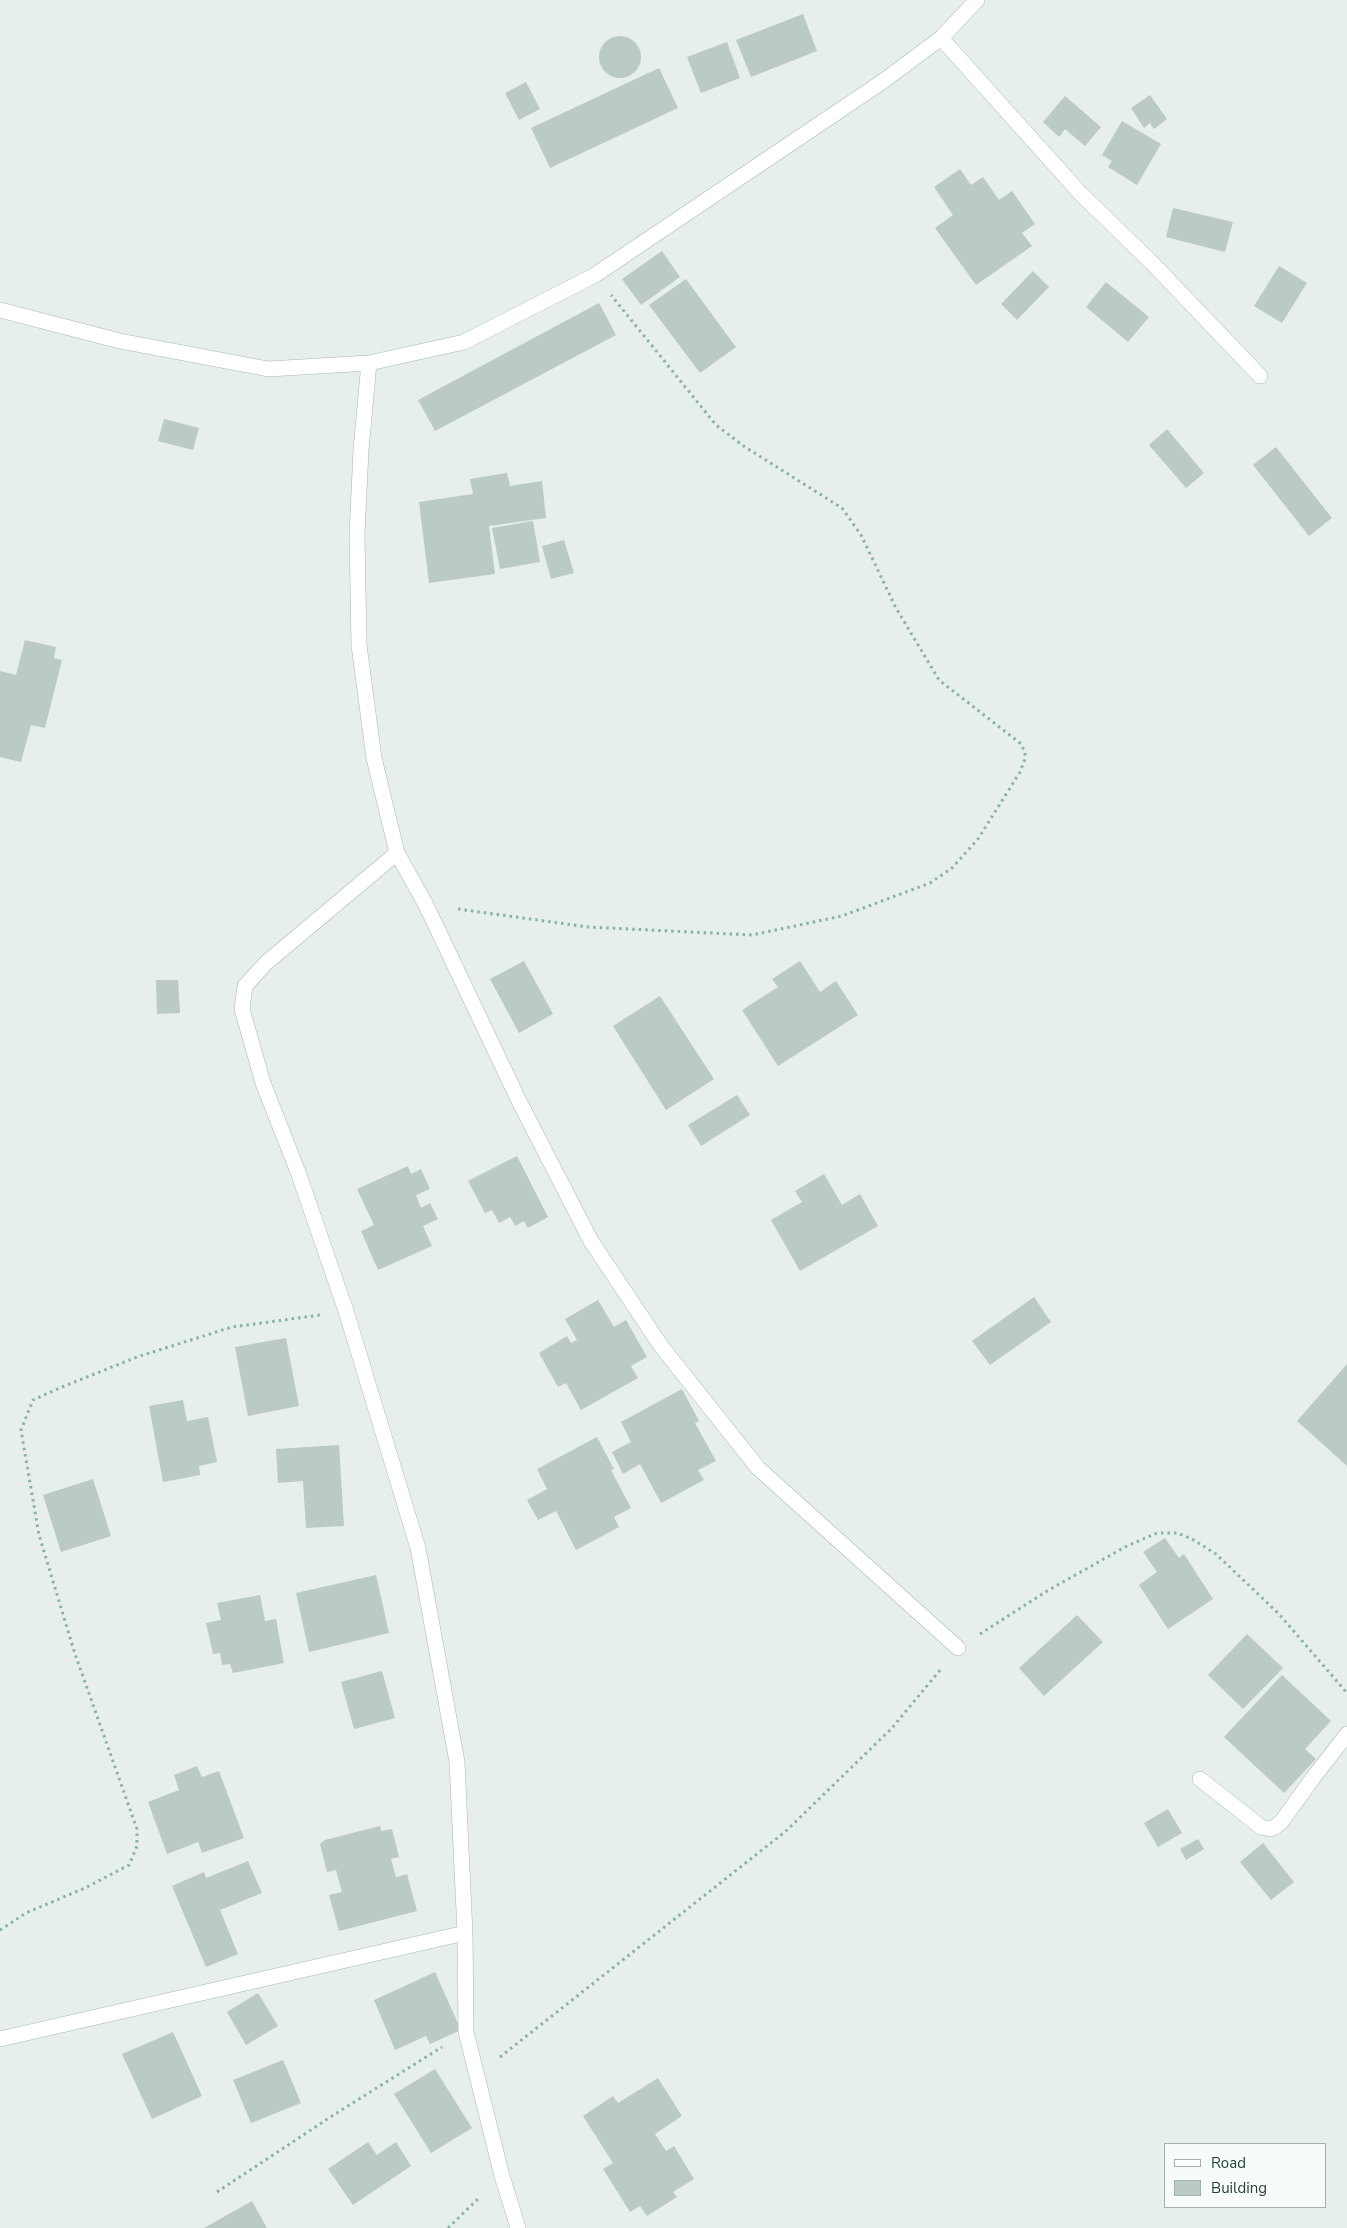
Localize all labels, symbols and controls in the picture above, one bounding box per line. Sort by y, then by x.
legend [1164,2143,1327,2208]
text: Road [1211,2153,1246,2173]
text: Building [1211,2178,1267,2198]

